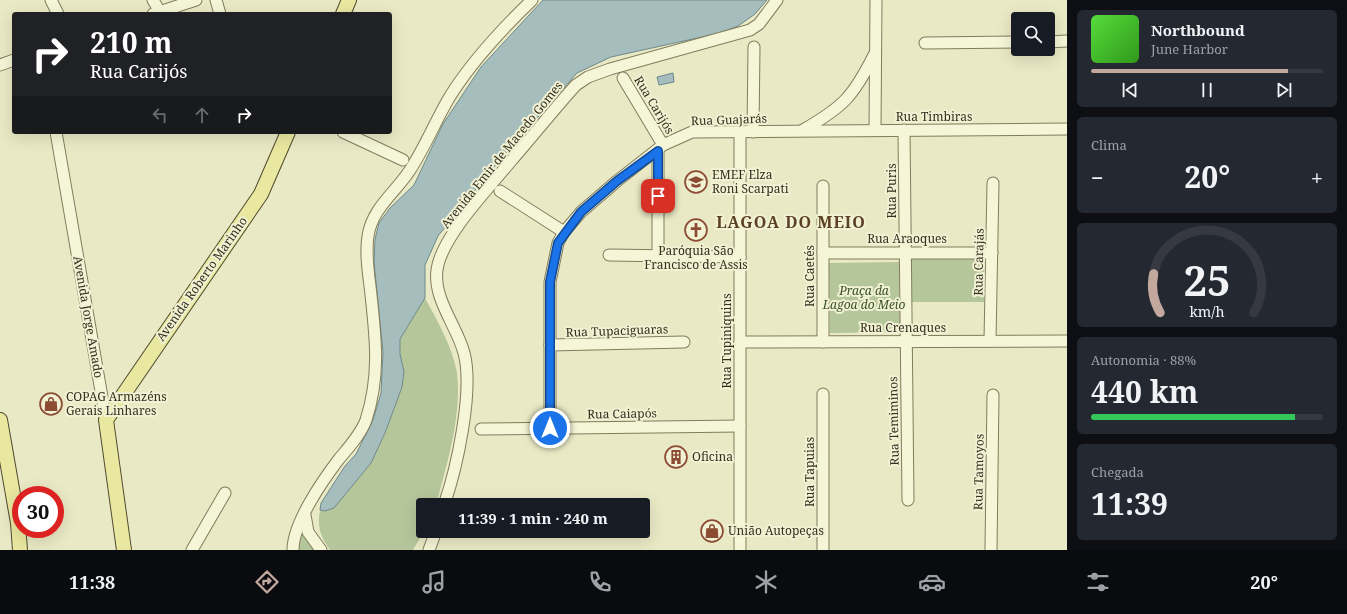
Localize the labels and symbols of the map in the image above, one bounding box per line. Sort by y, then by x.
street label: Rua Carijós [630,73,678,137]
street label: Avenida Emir de Macedo Gomes [437,78,566,232]
street label: Rua Timbiras [896,108,972,125]
street label: Rua Guajarás [691,110,767,129]
street label: Rua Puris [883,163,900,219]
place label: EMEF Elza Roni Scarpati [712,166,789,197]
school or university icon: EMEF Elza Roni Scarpati [683,169,709,195]
pin [641,179,675,213]
district label: LAGOA DO MEIO [716,211,866,233]
street label: Avenida Roberto Marinho [152,213,251,344]
church icon: Paróquia São Francisco de Assis [683,217,709,243]
street label: Rua Carajás [969,228,988,296]
street label: Rua Araoques [867,230,947,247]
place label: Paróquia São Francisco de Assis [644,242,748,273]
street label: Rua Caetés [801,245,818,307]
street label: Avenida Jorge Amado [69,255,108,379]
park label: Praça da Lagoa do Meio [822,282,905,313]
street label: Rua Tupiniquins [718,293,735,389]
street label: Rua Crenaques [860,319,946,336]
street label: Rua Tupaciguaras [565,320,669,341]
street label: Rua Temiminos [884,376,903,466]
place label: COPAG Armazéns Gerais Linhares [66,388,167,419]
shop icon: COPAG Armazéns Gerais Linhares [38,391,64,417]
street label: Rua Caiapós [587,404,657,423]
position arrow [529,407,571,449]
street label: Rua Tamoyos [969,434,988,510]
street label: Rua Tapuias [801,437,818,507]
building icon: Oficina [663,444,689,470]
place label: Oficina [692,448,733,465]
speed limit sign: 30 [12,486,64,538]
shop icon: União Autopeças [699,518,725,544]
place label: União Autopeças [728,522,824,539]

